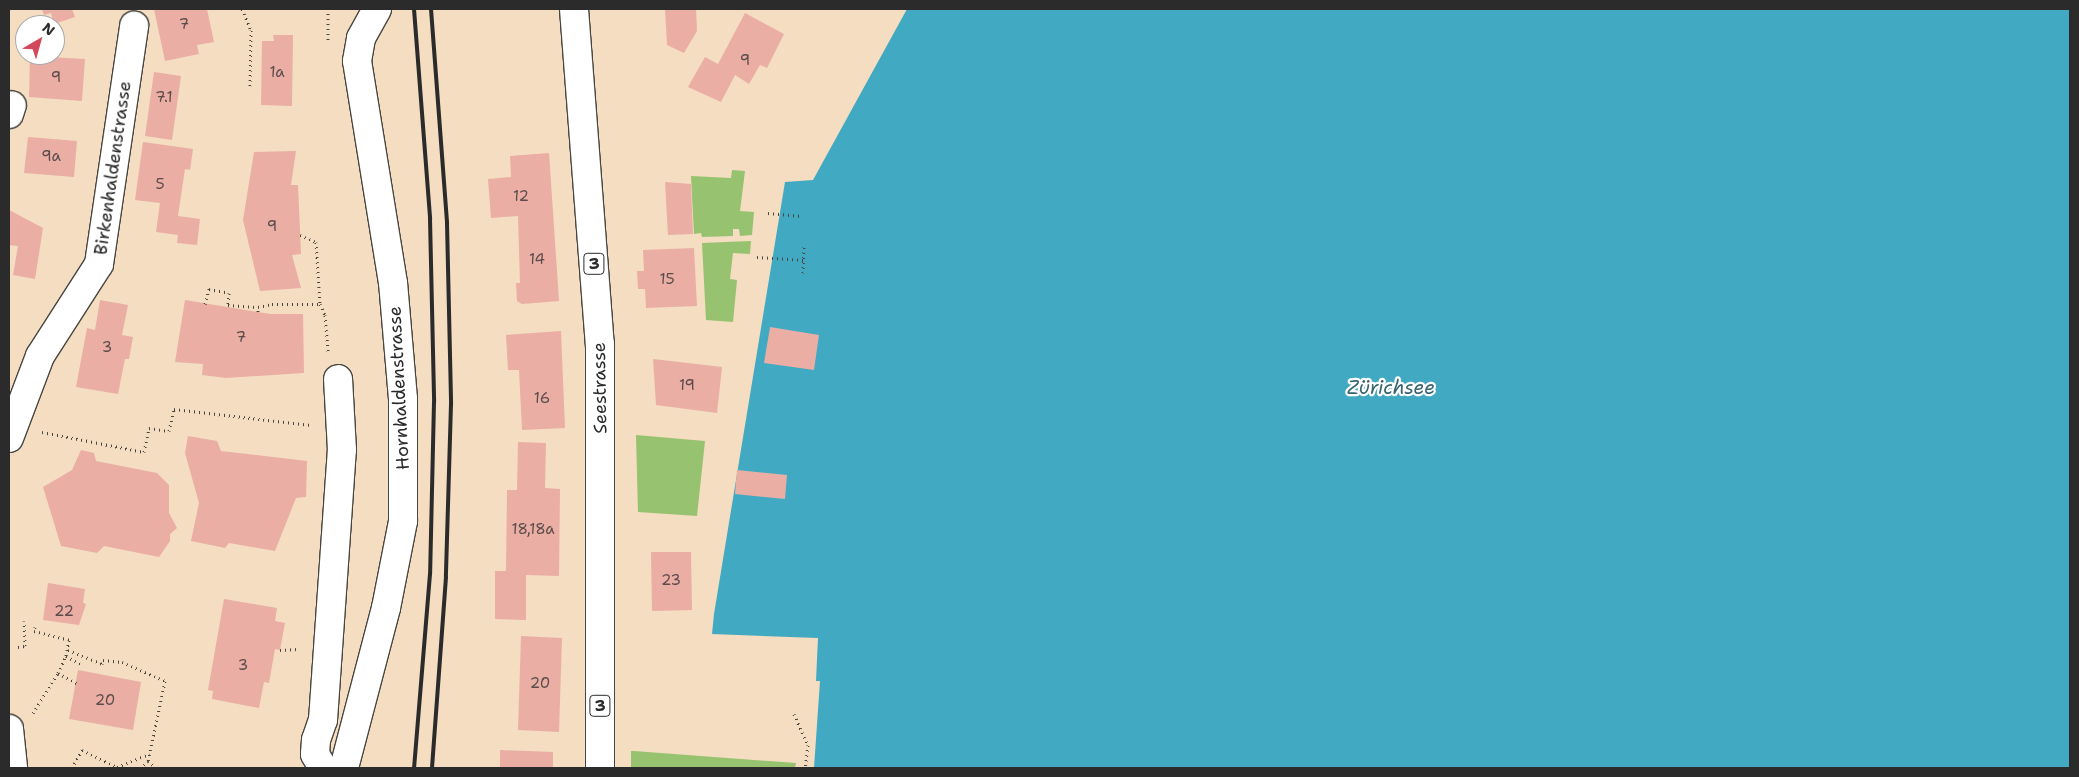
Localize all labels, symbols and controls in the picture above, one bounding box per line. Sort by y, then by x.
north arrow [15,15,65,65]
house number: 7 [179,16,189,34]
text: N [39,18,59,39]
house number: 9 [740,52,750,70]
house number: 1a [269,64,285,82]
house number: 9 [51,69,61,87]
street label: Birkenhaldenstrasse [90,80,136,256]
house number: 7.1 [155,89,173,107]
house number: 9a [41,148,61,166]
house number: 5 [155,176,165,194]
house number: 12 [513,188,529,206]
house number: 9 [267,218,277,236]
road number: 3 [583,250,605,278]
house number: 14 [529,251,545,269]
house number: 15 [659,271,675,289]
street label: Hornhaldenstrasse [384,306,414,470]
house number: 7 [236,329,246,347]
house number: 3 [102,339,112,357]
street label: Seestrasse [588,342,612,434]
house number: 19 [679,377,695,395]
water label: Zürichsee [1347,377,1435,399]
house number: 16 [534,390,550,408]
house number: 18,18a [511,521,555,539]
house number: 23 [661,572,681,590]
house number: 22 [54,603,74,621]
house number: 3 [238,657,248,675]
house number: 20 [530,675,550,693]
house number: 20 [95,692,115,710]
road number: 3 [589,692,611,719]

